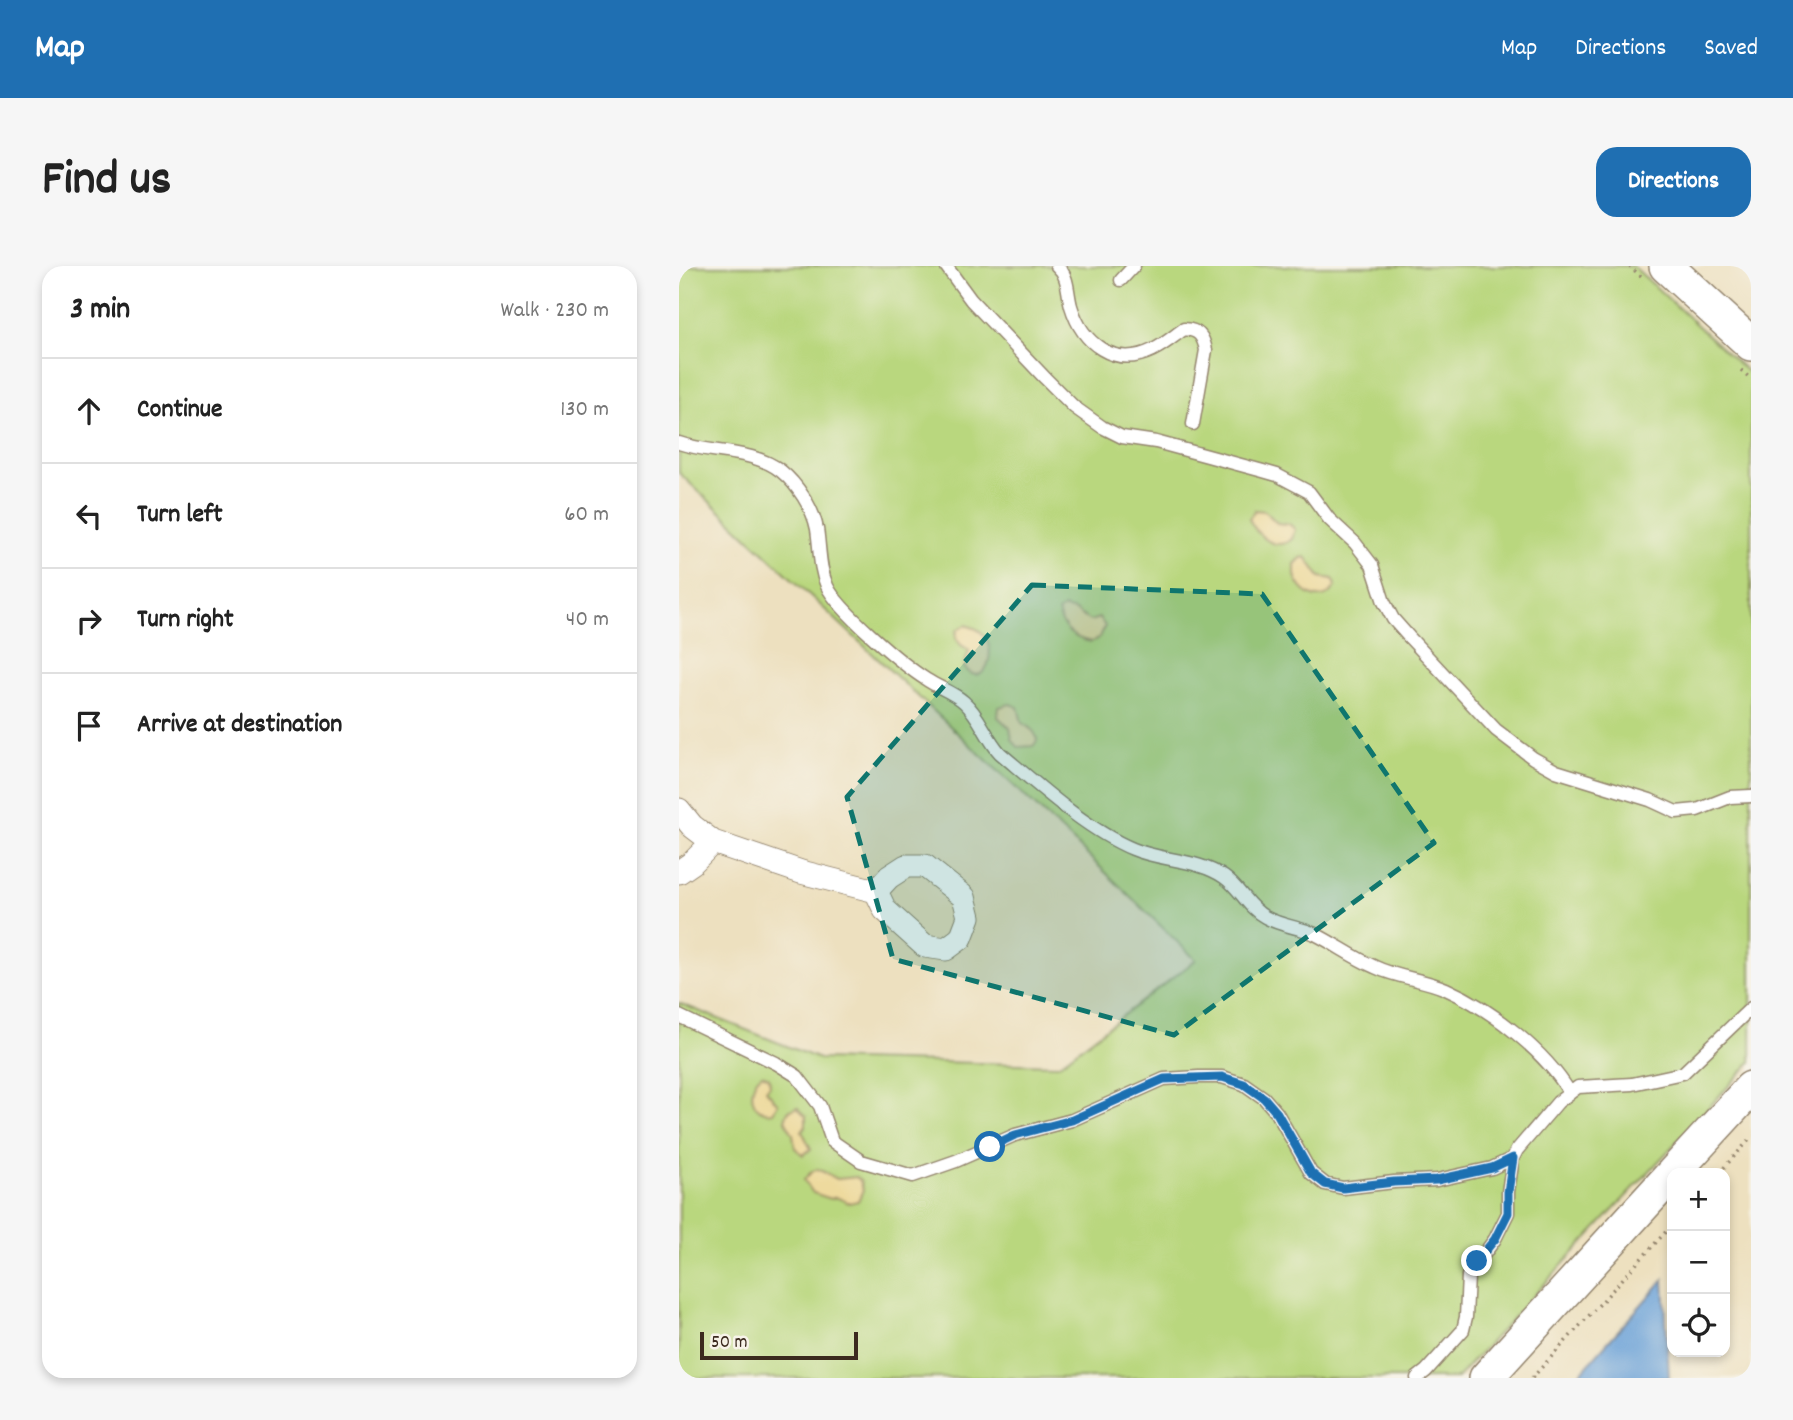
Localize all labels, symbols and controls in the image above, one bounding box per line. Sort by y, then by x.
text: Map [35,26,85,73]
text: Map [1501,32,1537,66]
text: Directions [1575,32,1666,66]
text: Saved [1704,32,1758,66]
text: Find us [42,147,171,217]
button: Directions [1596,147,1751,217]
text: 3 min [70,290,130,333]
text: Walk · 230 m [500,295,609,328]
icon: ahead [70,392,108,430]
text: Continue [137,392,222,429]
text: 130 m [560,394,609,427]
icon: left [70,497,108,535]
text: Turn left [137,497,223,534]
text: 60 m [564,499,609,532]
icon: right [70,602,108,640]
text: Turn right [137,602,234,639]
text: 40 m [566,604,609,637]
icon: arrive [70,707,108,745]
text: Arrive at destination [137,707,342,744]
route start [974,1131,1005,1162]
map controls [1667,1168,1730,1357]
button: + [1667,1168,1730,1231]
button: − [1667,1231,1730,1294]
route end [1461,1245,1492,1276]
button: locate [1667,1294,1730,1357]
scale bar [700,1329,857,1361]
text: 50 m [711,1330,748,1357]

